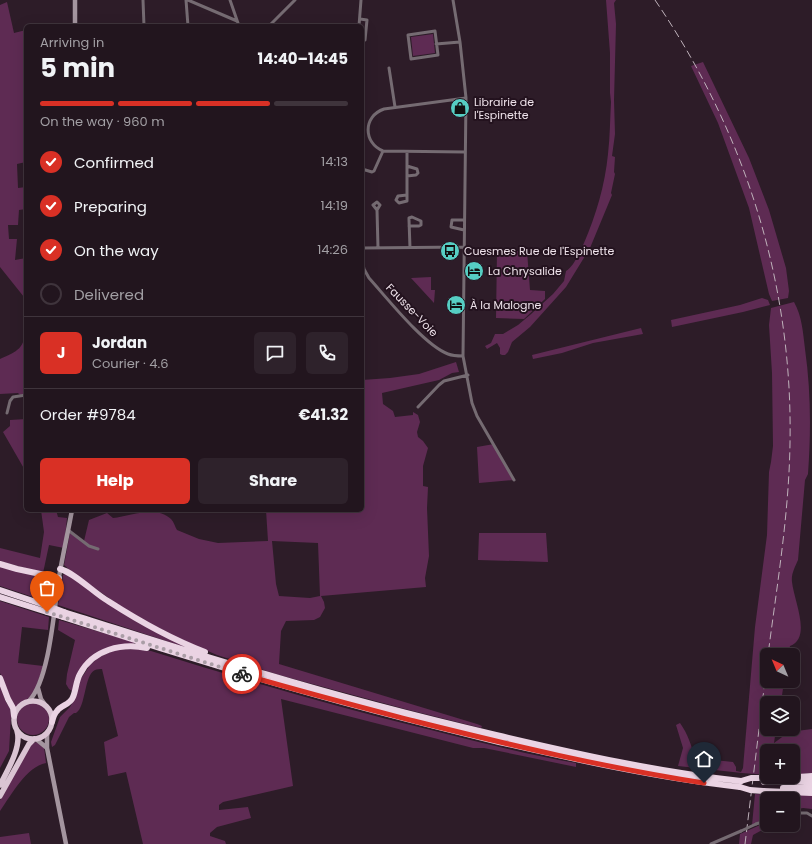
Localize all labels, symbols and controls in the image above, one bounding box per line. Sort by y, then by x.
text: Arriving in [40,33,104,52]
text: 14:40–14:45 [258,48,348,69]
text: 5 min [40,50,115,86]
place label: Librairie de l'Espinette [474,94,534,123]
shop icon: Librairie de l'Espinette [449,97,471,119]
text: On the way · 960 m [40,112,165,131]
icon: check [40,151,62,173]
text: Confirmed [74,152,154,173]
text: 14:13 [321,152,348,171]
icon: check [40,195,62,217]
text: Preparing [74,196,147,217]
text: 14:19 [321,196,348,215]
icon: check [40,239,62,261]
text: On the way [74,240,159,261]
text: 14:26 [317,240,348,259]
bus stop icon: Cuesmes Rue de l'Espinette [439,240,461,262]
place label: Cuesmes Rue de l'Espinette [464,243,614,259]
hotel icon: La Chrysalide [463,260,485,282]
place label: La Chrysalide [488,263,562,279]
street label: Fausse-Voie [382,280,442,340]
text: Delivered [74,284,144,305]
hotel icon: À la Malogne [445,294,467,316]
place label: À la Malogne [470,297,542,313]
text: Jordan [92,332,147,353]
button: chat [254,332,296,374]
button: phone [306,332,348,374]
text: J [57,342,65,363]
text: Courier · 4.6 [92,354,169,373]
text: Order #9784 [40,404,136,425]
text: €41.32 [298,404,348,425]
button: Help [40,458,190,504]
button: Share [198,458,348,504]
pin [30,571,64,612]
icon: bag [36,577,58,599]
north arrow [760,648,800,688]
map controls [760,648,800,832]
courier [222,654,262,694]
icon: bike [231,663,253,685]
button: layers [760,696,800,736]
pin [687,742,721,783]
button: + [760,744,800,784]
icon: home [693,748,715,770]
button: − [760,792,800,832]

